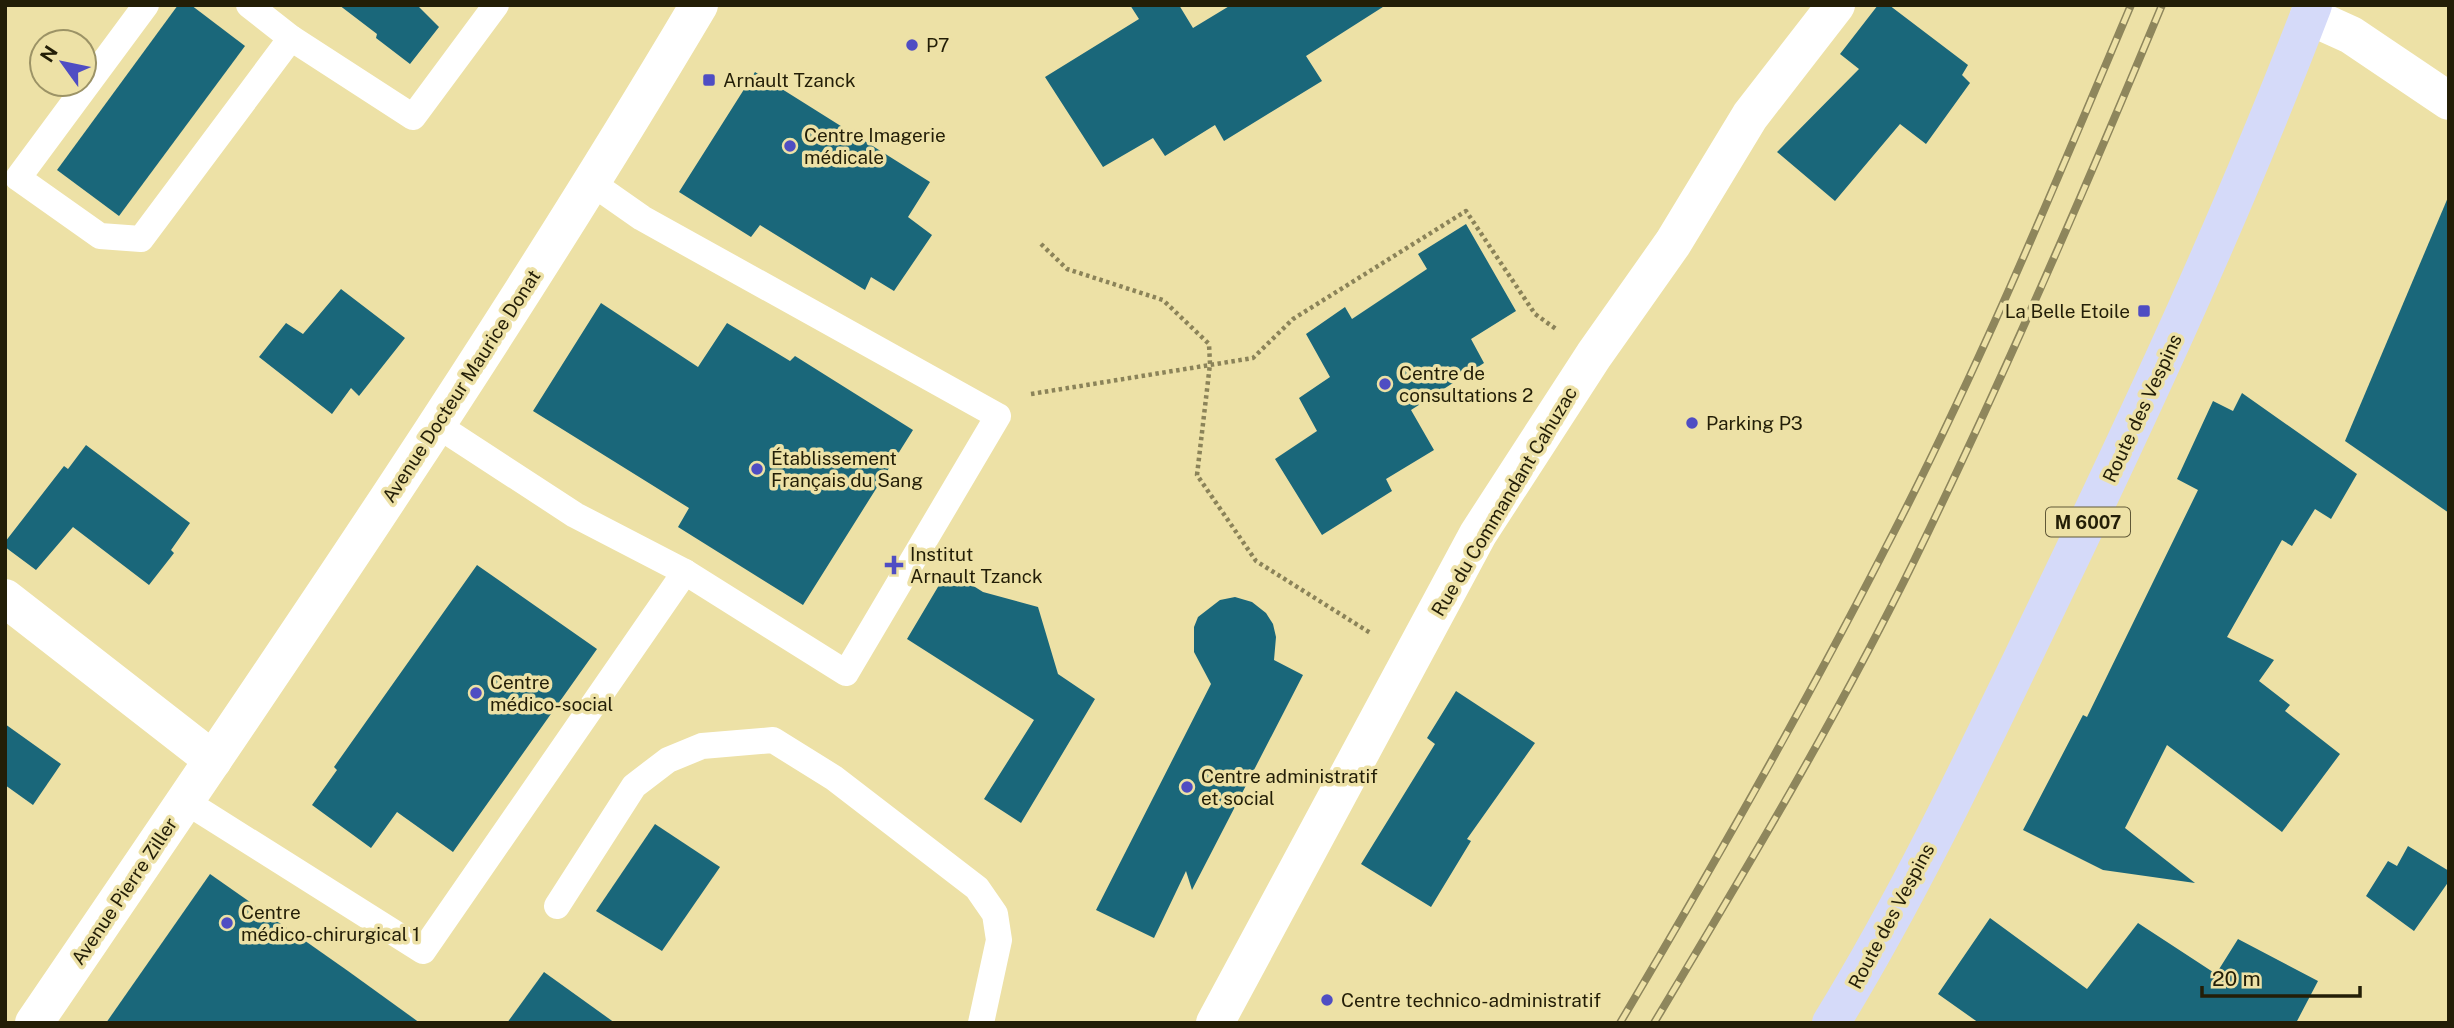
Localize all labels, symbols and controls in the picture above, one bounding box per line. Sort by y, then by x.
north arrow [28,28,98,98]
place label: P7 [926,34,950,56]
marker: P7 [904,37,920,53]
text: N [35,42,62,66]
place label: Arnault Tzanck [723,69,856,91]
marker: Arnault Tzanck [701,72,717,88]
place label: Centre Imagerie médicale [804,124,946,168]
marker: Centre Imagerie médicale [782,138,798,154]
street label: Avenue Docteur Maurice Donat [377,266,545,506]
place label: La Belle Etoile [2005,300,2130,322]
marker: La Belle Etoile [2136,303,2152,319]
street label: Route des Vespins [2098,330,2186,486]
place label: Centre de consultations 2 [1399,362,1533,406]
marker: Centre de consultations 2 [1377,376,1393,392]
street label: Rue du Commandant Cahuzac [1427,382,1581,620]
place label: Parking P3 [1706,412,1803,434]
marker: Parking P3 [1684,415,1700,431]
place label: Établissement Français du Sang [771,447,923,491]
marker: Établissement Français du Sang [749,461,765,477]
road number: M 6007 [2046,508,2130,536]
place label: Institut Arnault Tzanck [910,543,1043,587]
marker: Institut Arnault Tzanck [884,555,904,575]
place label: Centre médico-social [490,671,613,715]
marker: Centre médico-social [468,685,484,701]
place label: Centre administratif et social [1201,765,1378,809]
marker: Centre administratif et social [1179,779,1195,795]
street label: Avenue Pierre Ziller [67,813,181,969]
street label: Route des Vespins [1843,840,1939,992]
place label: Centre médico-chirurgical 1 [241,901,420,945]
marker: Centre médico-chirurgical 1 [219,915,235,931]
scale bar [2202,954,2360,998]
text: 20 m [2212,966,2261,991]
place label: Centre technico-administratif [1341,989,1601,1011]
marker: Centre technico-administratif [1319,992,1335,1008]

